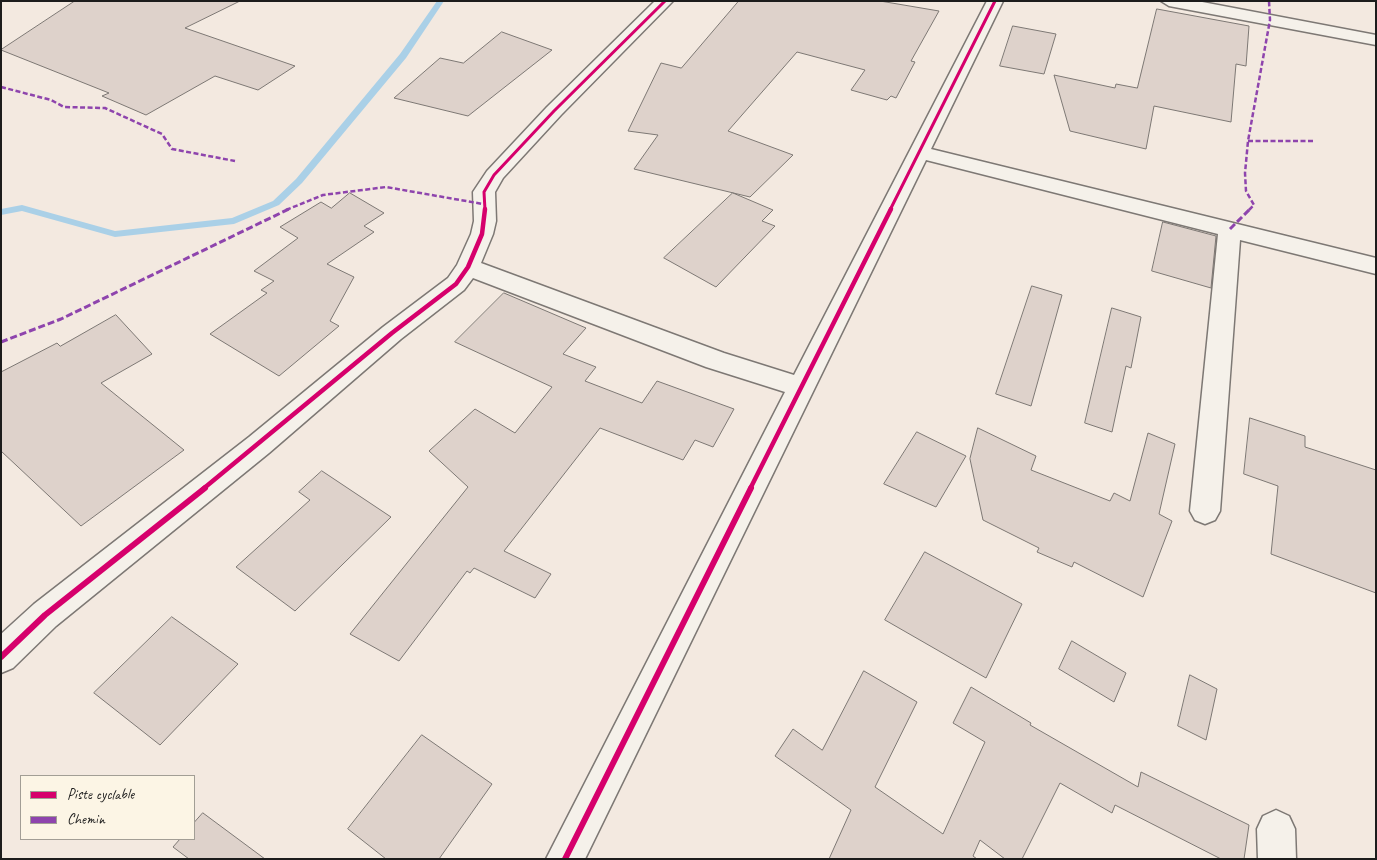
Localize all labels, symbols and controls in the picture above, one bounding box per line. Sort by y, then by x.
legend [20,775,195,840]
text: Piste cyclable [67,785,134,804]
text: Chemin [67,810,105,829]

